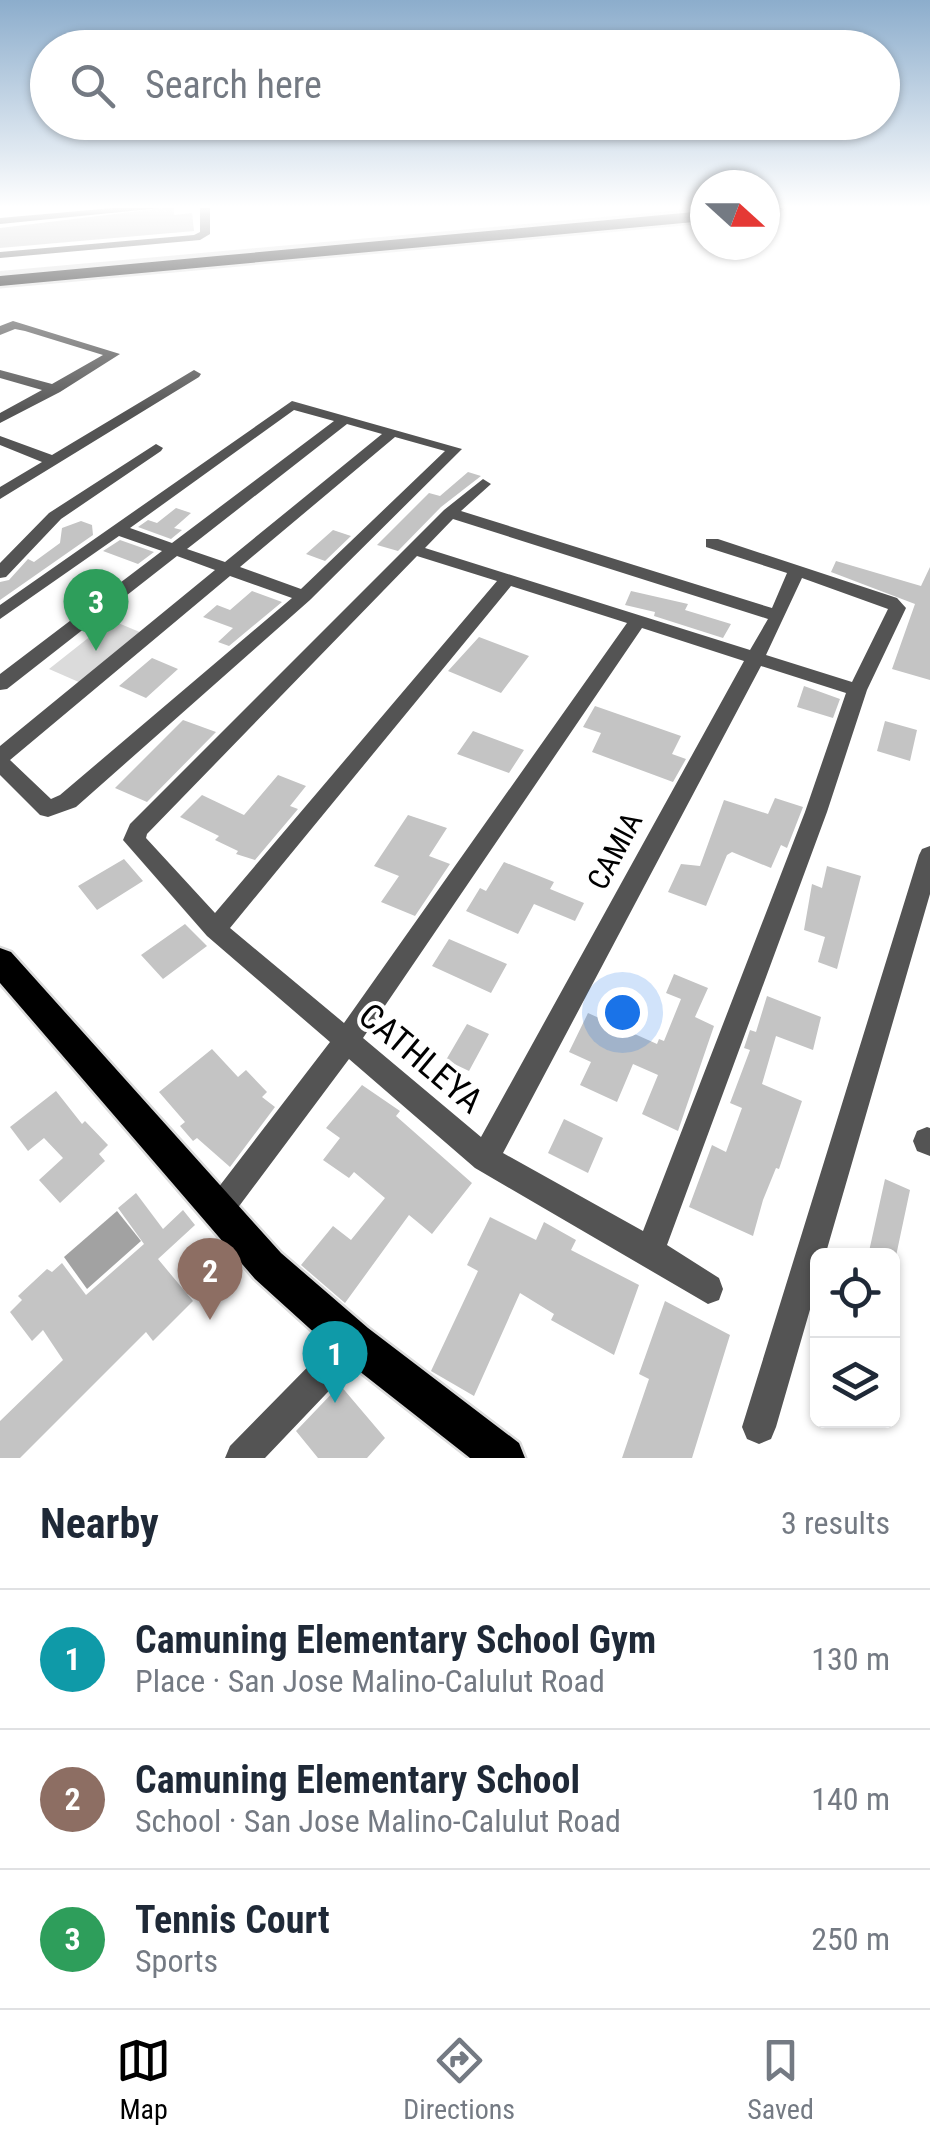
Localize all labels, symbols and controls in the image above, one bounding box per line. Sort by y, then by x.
search box [30,30,900,140]
icon: search [65,58,120,113]
text: Search here [145,63,322,107]
north arrow [690,170,780,260]
pin: 3 [64,568,128,651]
street label: CAMIA [580,806,649,895]
your location [597,987,648,1038]
street label: CATHLEYA [351,995,491,1122]
pin: 2 [178,1238,242,1320]
map controls [810,1248,900,1428]
button: locate [810,1248,900,1338]
pin: 1 [302,1320,368,1403]
button: layers [810,1338,900,1428]
text: Nearby [40,1499,159,1548]
text: 3 results [781,1504,890,1542]
text: Camuning Elementary School Gym [135,1618,656,1662]
text: 1 [64,1640,81,1678]
text: 130 m [811,1640,890,1678]
text: Place · San Jose Malino-Calulut Road [135,1662,605,1700]
text: Camuning Elementary School [135,1758,580,1802]
text: 2 [64,1780,81,1818]
text: 140 m [811,1780,890,1818]
text: School · San Jose Malino-Calulut Road [135,1802,621,1840]
text: Tennis Court [135,1898,330,1942]
text: 3 [64,1920,81,1958]
text: 250 m [811,1920,890,1958]
text: Sports [135,1942,218,1980]
tab: Map [116,2033,171,2126]
tab: Directions [403,2033,515,2126]
tab: Saved [747,2033,814,2126]

